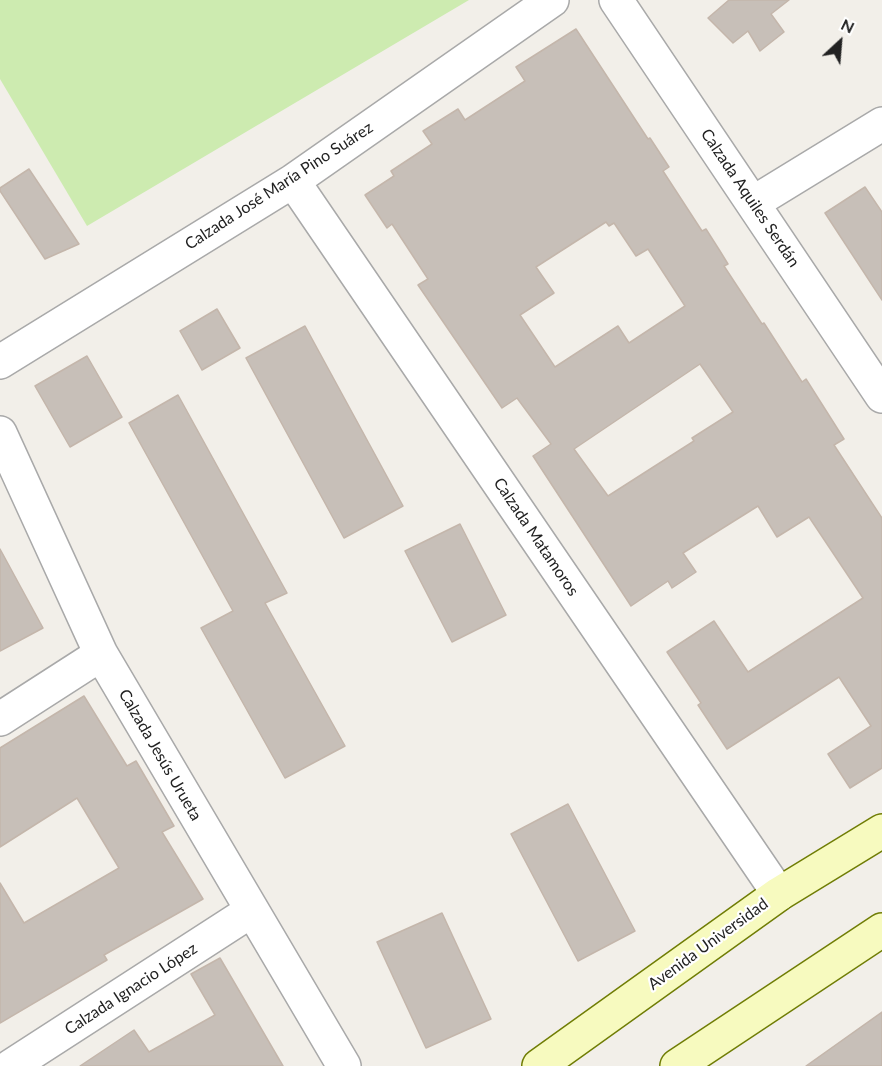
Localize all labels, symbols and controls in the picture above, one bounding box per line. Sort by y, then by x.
north arrow [810,12,870,72]
text: N [838,14,858,37]
street label: Calzada José María Pino Suárez [182,118,376,254]
street label: Calzada Aquiles Serdán [697,125,803,271]
street label: Calzada Matamoros [489,474,583,600]
street label: Calzada Jesús Urueta [114,686,206,824]
street label: Avenida Universidad [644,894,772,994]
street label: Calzada Ignacio López [61,939,201,1039]

